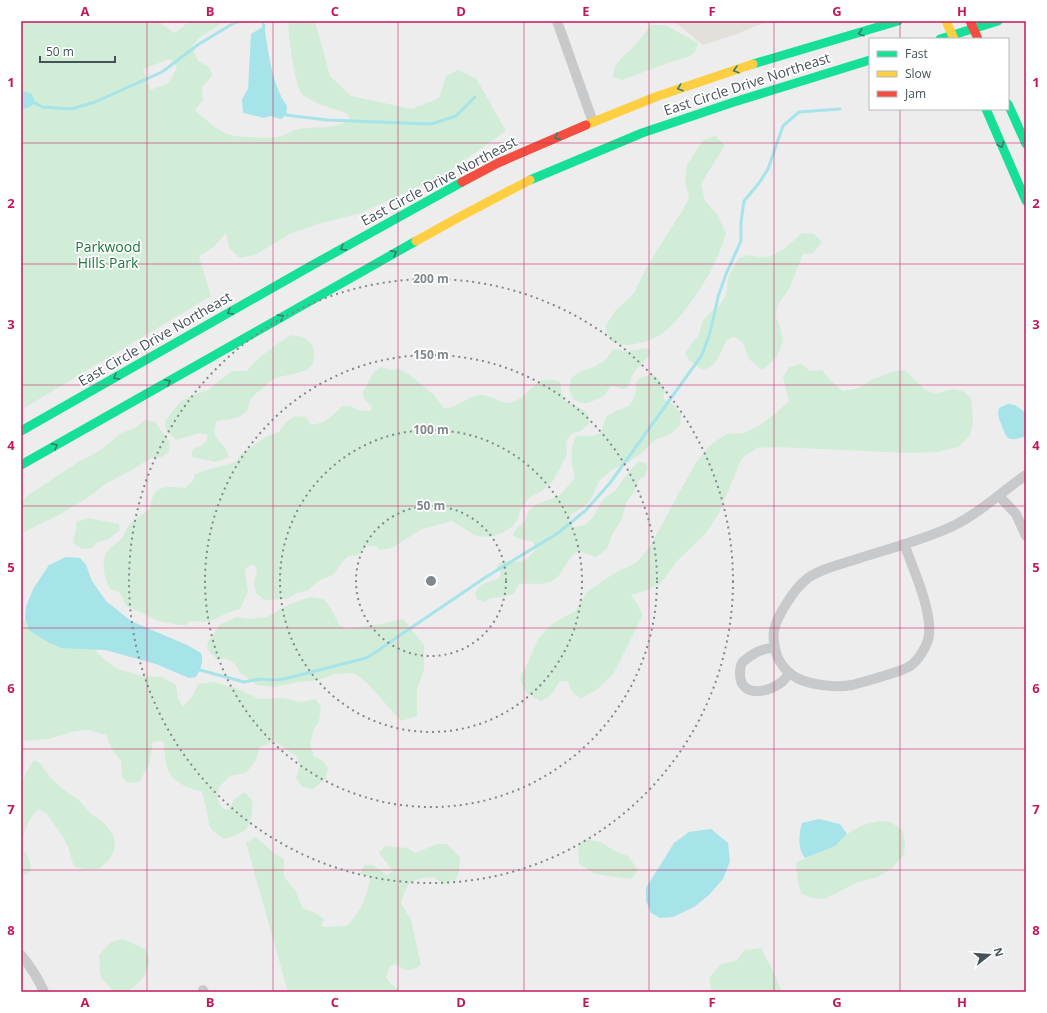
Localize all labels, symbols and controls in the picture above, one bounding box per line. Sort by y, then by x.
text: A [81,2,90,20]
text: B [206,2,215,20]
text: C [331,2,339,20]
text: D [456,2,466,20]
text: E [582,2,590,20]
text: F [708,2,716,20]
text: G [832,2,842,20]
text: H [957,2,967,20]
one-way arrow [857,28,864,36]
scale bar [40,38,115,64]
legend [869,38,1009,110]
text: 50 m [46,43,74,60]
text: Fast [905,45,928,62]
street label: East Circle Drive Northeast [661,48,833,119]
one-way arrow [733,65,740,74]
text: Slow [905,65,932,82]
text: 1 [7,73,15,91]
text: 1 [1032,73,1040,91]
one-way arrow [677,84,684,92]
text: Jam [904,85,926,102]
street label: East Circle Drive Northeast [357,131,520,230]
one-way arrow [554,132,562,140]
one-way arrow [997,141,1005,148]
text: 2 [7,194,15,212]
text: 2 [1032,194,1040,212]
park label: Parkwood Hills Park [75,237,141,272]
one-way arrow [340,244,347,251]
one-way arrow [390,251,397,258]
text: 200 m [413,270,449,287]
street label: East Circle Drive Northeast [75,287,235,390]
one-way arrow [226,308,234,315]
text: 3 [7,315,15,333]
one-way arrow [277,315,284,322]
text: 3 [1032,315,1040,333]
text: 150 m [413,346,449,363]
one-way arrow [113,372,121,379]
one-way arrow [164,379,171,387]
text: 100 m [413,421,449,438]
text: 4 [7,436,15,454]
text: 4 [1032,436,1040,454]
one-way arrow [51,443,58,450]
text: 50 m [417,497,445,514]
text: 5 [7,558,15,576]
text: 5 [1032,558,1040,576]
centre of rings [424,574,438,588]
text: 6 [7,679,15,697]
text: 6 [1032,679,1040,697]
text: 7 [7,800,15,818]
text: 7 [1032,800,1040,818]
text: 8 [7,921,15,939]
text: 8 [1032,921,1040,939]
north arrow [969,935,1009,975]
text: N [991,945,1008,958]
text: A [81,993,90,1011]
text: B [206,993,215,1011]
text: C [331,993,339,1011]
text: D [456,993,466,1011]
text: E [582,993,590,1011]
text: F [708,993,716,1011]
text: G [832,993,842,1011]
text: H [957,993,967,1011]

